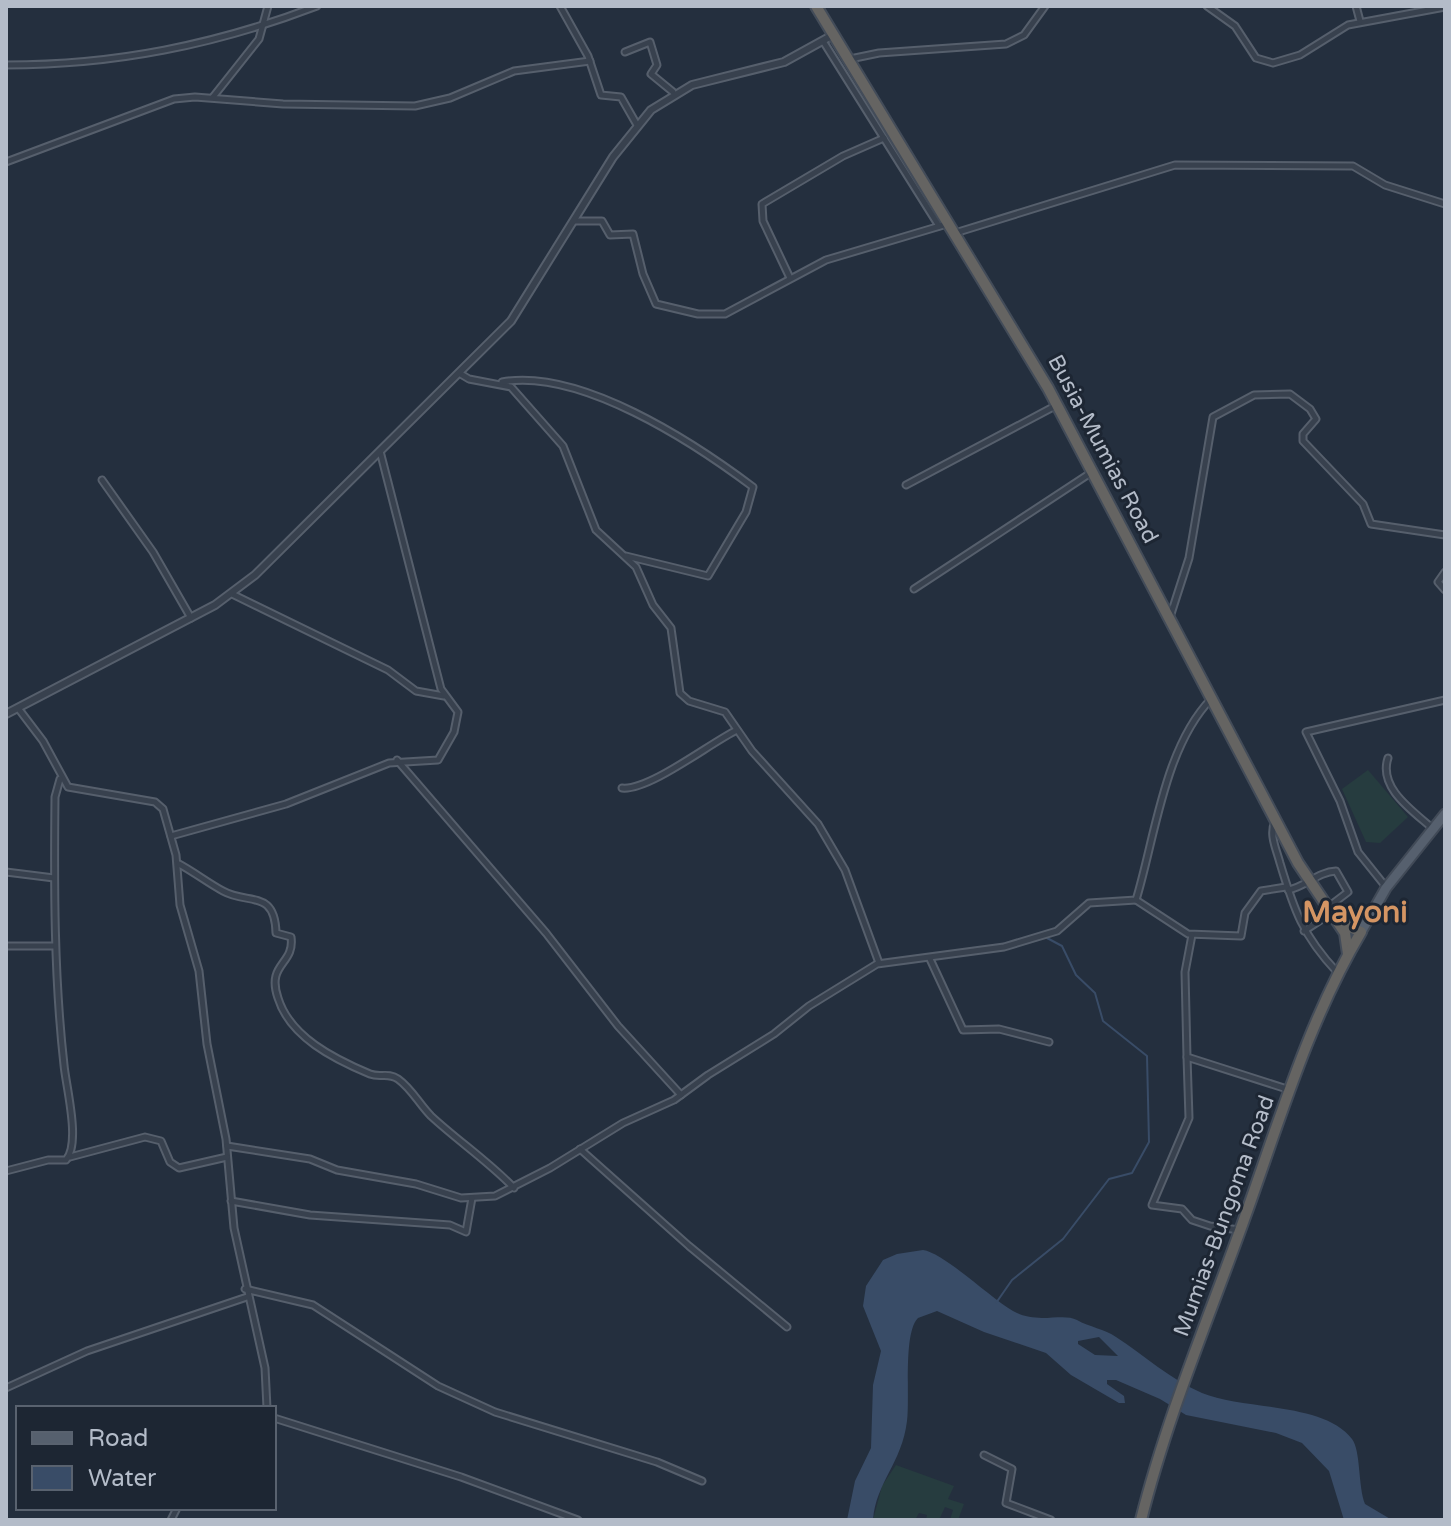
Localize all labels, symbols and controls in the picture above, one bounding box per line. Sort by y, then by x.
street label: Busia-Mumias Road [1042,350,1164,548]
district label: Mayoni [1302,894,1408,931]
street label: Mumias-Bungoma Road [1168,1092,1280,1340]
legend [16,1406,276,1510]
text: Road [88,1424,148,1453]
text: Water [88,1464,157,1493]

